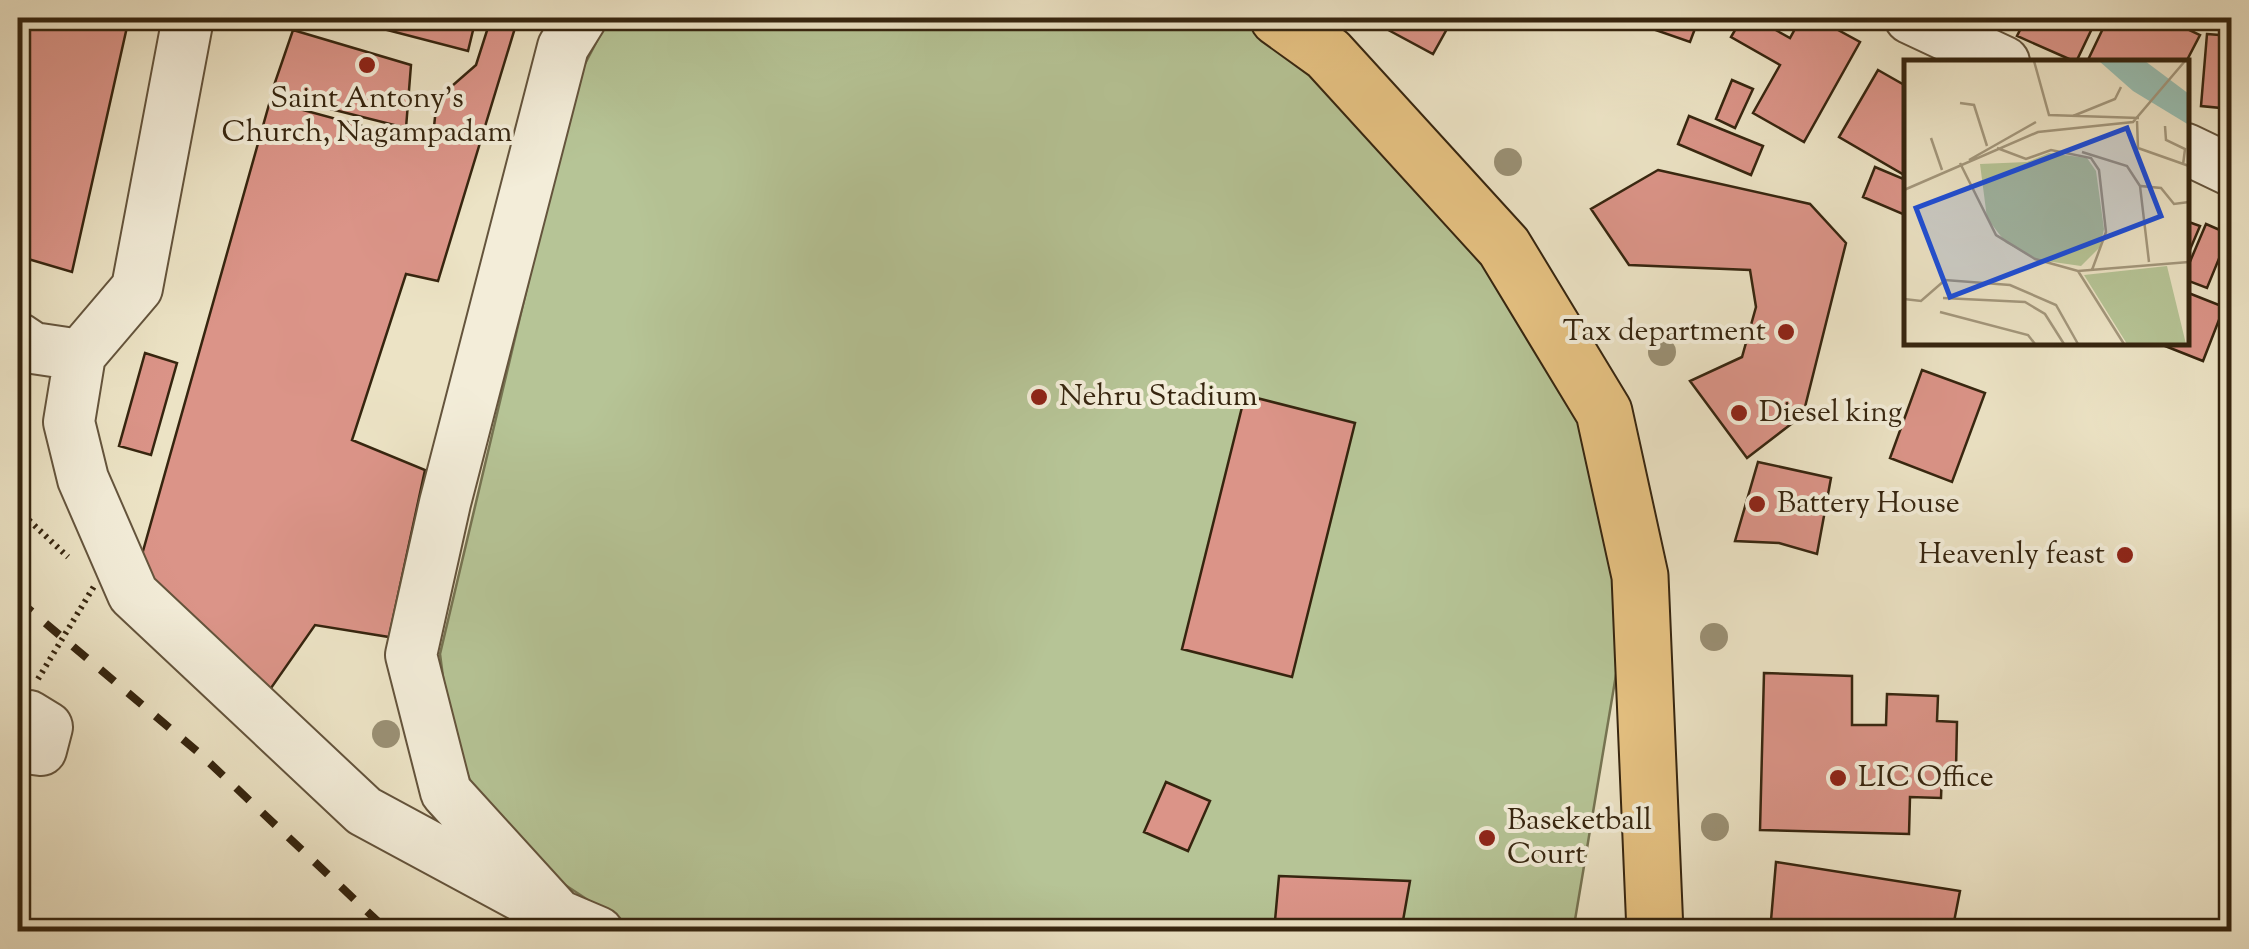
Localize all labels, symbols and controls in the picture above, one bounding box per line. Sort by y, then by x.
marker: Saint Antony's Church, Nagampadam [356,54,378,76]
inset map [1904,60,2189,345]
place label: Saint Antony's Church, Nagampadam [222,78,513,155]
place label: Tax department [1563,311,1766,354]
marker: Tax department [1775,321,1797,343]
place label: Nehru Stadium [1059,376,1258,419]
marker: Nehru Stadium [1028,386,1050,408]
place label: Diesel king [1759,392,1902,435]
marker: Diesel king [1728,402,1750,424]
place label: Battery House [1777,483,1960,526]
marker: Battery House [1746,493,1768,515]
place label: Heavenly feast [1918,534,2105,577]
marker: Heavenly feast [2114,544,2136,566]
place label: LIC Office [1858,757,1994,800]
marker: LIC Office [1827,767,1849,789]
place label: Baseketball Court [1507,800,1652,877]
marker: Baseketball Court [1476,827,1498,849]

